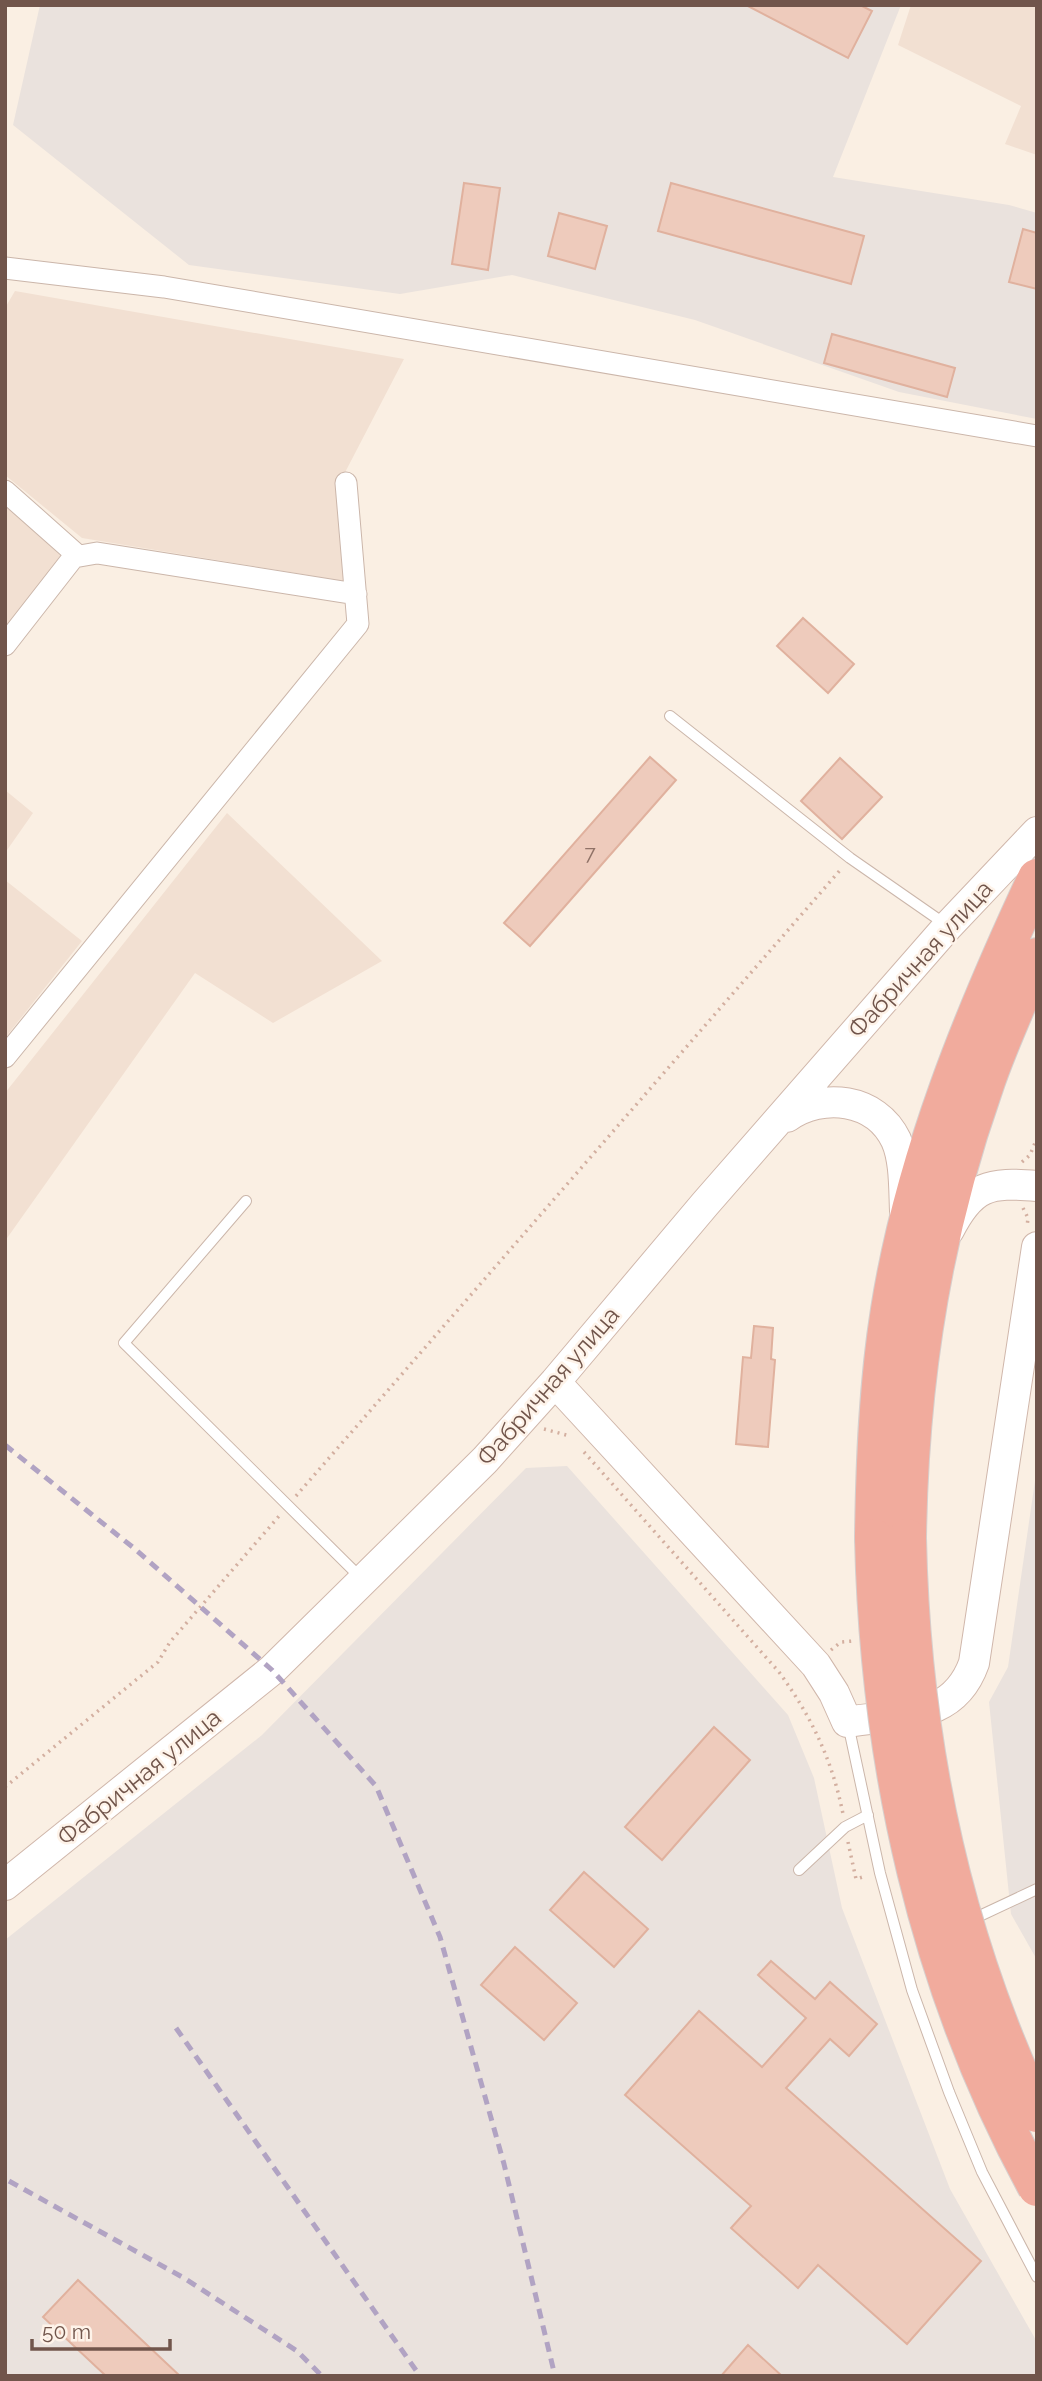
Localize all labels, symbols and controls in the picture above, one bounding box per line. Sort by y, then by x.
house number: 7 [584,840,596,865]
street label: Фабричная улица [842,874,998,1044]
street label: Фабричная улица [471,1301,625,1471]
street label: Фабричная улица [52,1702,226,1852]
scale bar [32,2308,170,2352]
text: 50 m [42,2319,91,2344]

